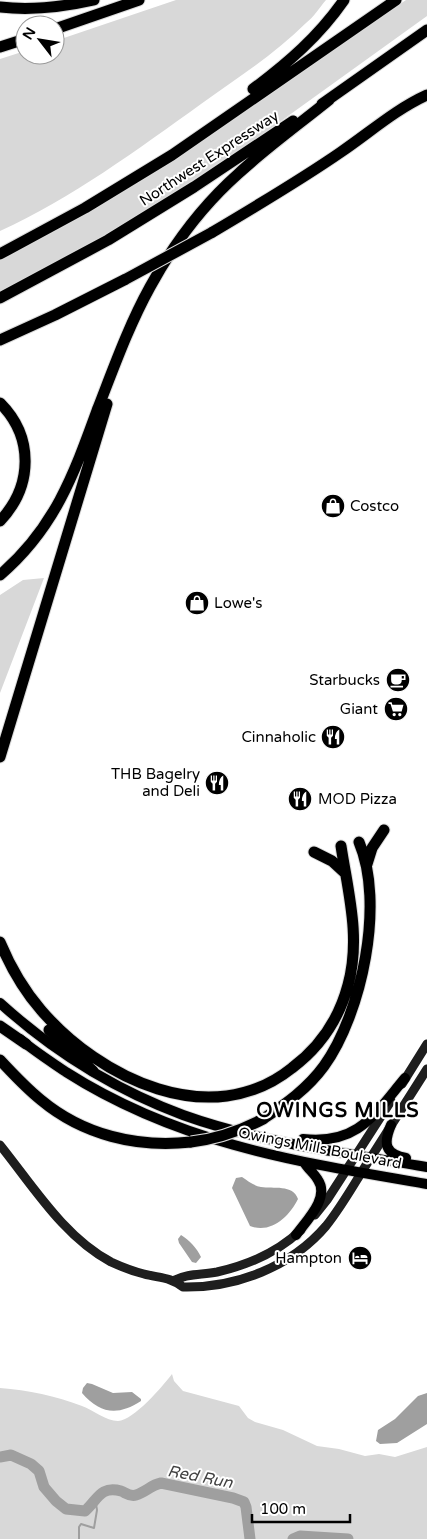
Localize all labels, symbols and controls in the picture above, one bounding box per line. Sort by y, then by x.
north arrow [15,15,65,65]
text: N [19,24,39,43]
street label: Northwest Expressway [136,106,282,210]
shop icon: Costco [320,493,346,519]
place label: Costco [350,497,399,515]
shop icon: Lowe's [184,590,210,616]
place label: Lowe's [214,594,262,612]
cafe icon: Starbucks [385,667,411,693]
place label: Starbucks [309,671,380,689]
supermarket icon: Giant [383,696,409,722]
place label: Giant [340,700,378,718]
restaurant icon: Cinnaholic [320,724,346,750]
place label: Cinnaholic [241,728,316,746]
place label: THB Bagelry and Deli [111,765,200,800]
restaurant icon: THB Bagelry and Deli [204,770,230,796]
restaurant icon: MOD Pizza [287,786,313,812]
place label: MOD Pizza [318,790,397,808]
district label: OWINGS MILLS [256,1099,420,1123]
street label: Owings Mills Boulevard [237,1123,403,1173]
hotel icon: Hampton [347,1245,373,1271]
place label: Hampton [275,1249,342,1267]
water label: Red Run [166,1461,235,1493]
scale bar [252,1492,350,1524]
text: 100 m [260,1500,306,1518]

